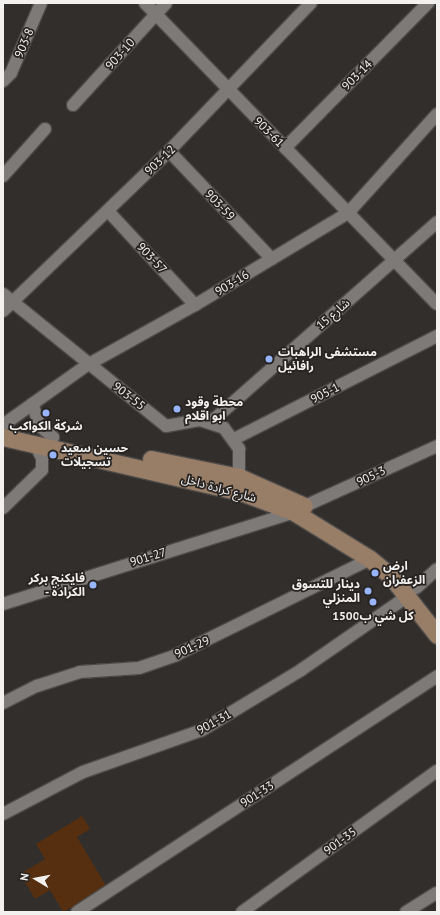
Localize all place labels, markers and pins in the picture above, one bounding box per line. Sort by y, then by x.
place label: مستشفى الراهبات رافائيل [278,345,377,373]
marker: مستشفى الراهبات رافائيل [263,353,275,365]
place label: محطة وقود ابو اقلام [185,395,243,423]
marker: محطة وقود ابو اقلام [172,404,182,414]
marker: شركة الكواكب [41,408,51,418]
place label: شركة الكواكب [9,419,83,433]
place label: حسين سعيد تسجيلات [61,441,128,469]
marker: حسين سعيد تسجيلات [48,450,58,460]
place label: ارض الزعفران [383,559,425,587]
marker: ارض الزعفران [370,568,380,578]
place label: فايكنج بركر - الكرادة [29,571,85,599]
place label: دينار للتسوق المنزلي [292,577,360,605]
marker: فايكنج بركر - الكرادة [88,580,98,590]
marker: دينار للتسوق المنزلي [363,586,373,596]
marker: كل شي ب1500 [368,597,378,607]
place label: كل شي ب1500 [332,609,414,623]

